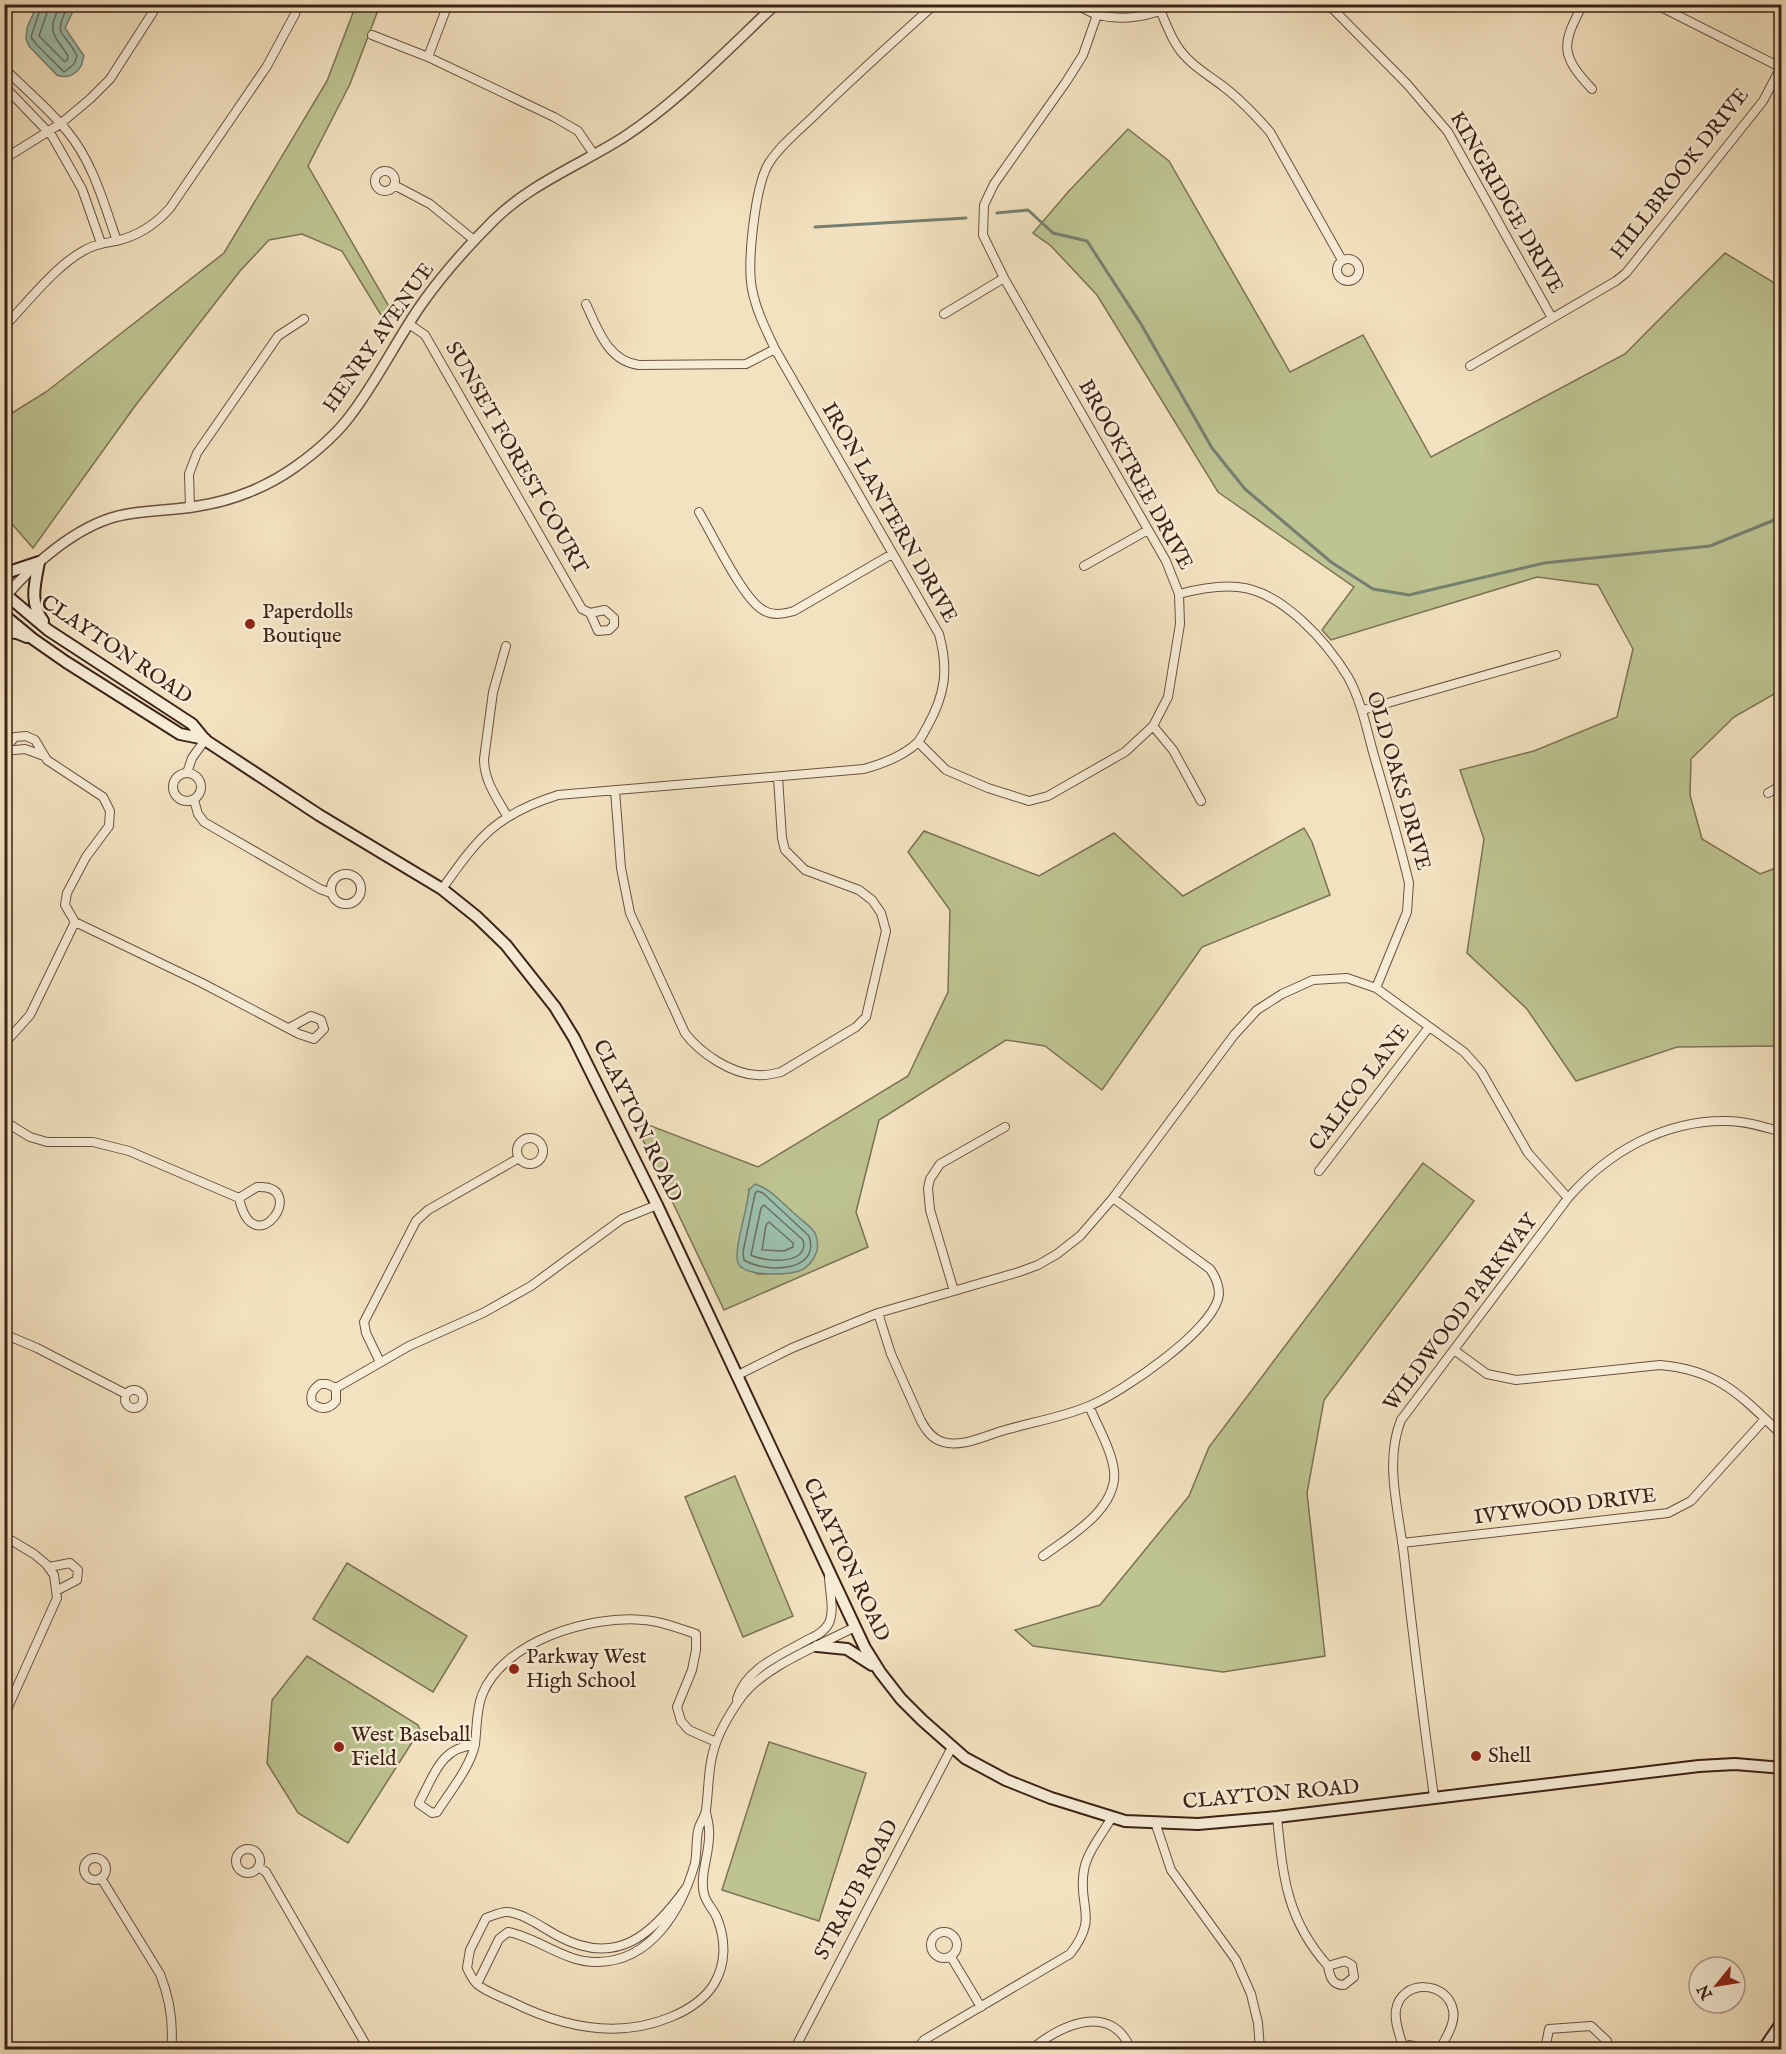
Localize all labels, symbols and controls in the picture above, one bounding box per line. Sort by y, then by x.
street label: HILLBROOK DRIVE [1605,83,1755,265]
street label: KINGRIDGE DRIVE [1443,107,1569,299]
street label: HENRY AVENUE [317,258,441,418]
street label: SUNSET FOREST COURT [438,337,594,580]
street label: BROOKTREE DRIVE [1071,375,1199,575]
street label: IRON LANTERN DRIVE [815,398,963,628]
street label: CLAYTON ROAD [35,589,197,711]
place label: Paperdolls Boutique [262,599,353,650]
marker: Paperdolls Boutique [243,617,257,631]
street label: OLD OAKS DRIVE [1360,688,1436,874]
street label: CALICO LANE [1304,1019,1416,1157]
street label: CLAYTON ROAD [586,1035,688,1207]
street label: WILDWOOD PARKWAY [1378,1208,1545,1417]
street label: CLAYTON ROAD [796,1474,896,1646]
street label: IVYWOOD DRIVE [1472,1482,1658,1532]
place label: Parkway West High School [526,1644,647,1695]
marker: Parkway West High School [507,1662,521,1676]
place label: West Baseball Field [351,1722,471,1773]
marker: West Baseball Field [332,1740,346,1754]
place label: Shell [1488,1743,1531,1770]
marker: Shell [1469,1749,1483,1763]
street label: CLAYTON ROAD [1181,1774,1361,1816]
street label: STRAUB ROAD [809,1815,905,1965]
north arrow [1687,1955,1747,2015]
text: N [1694,1980,1718,2003]

